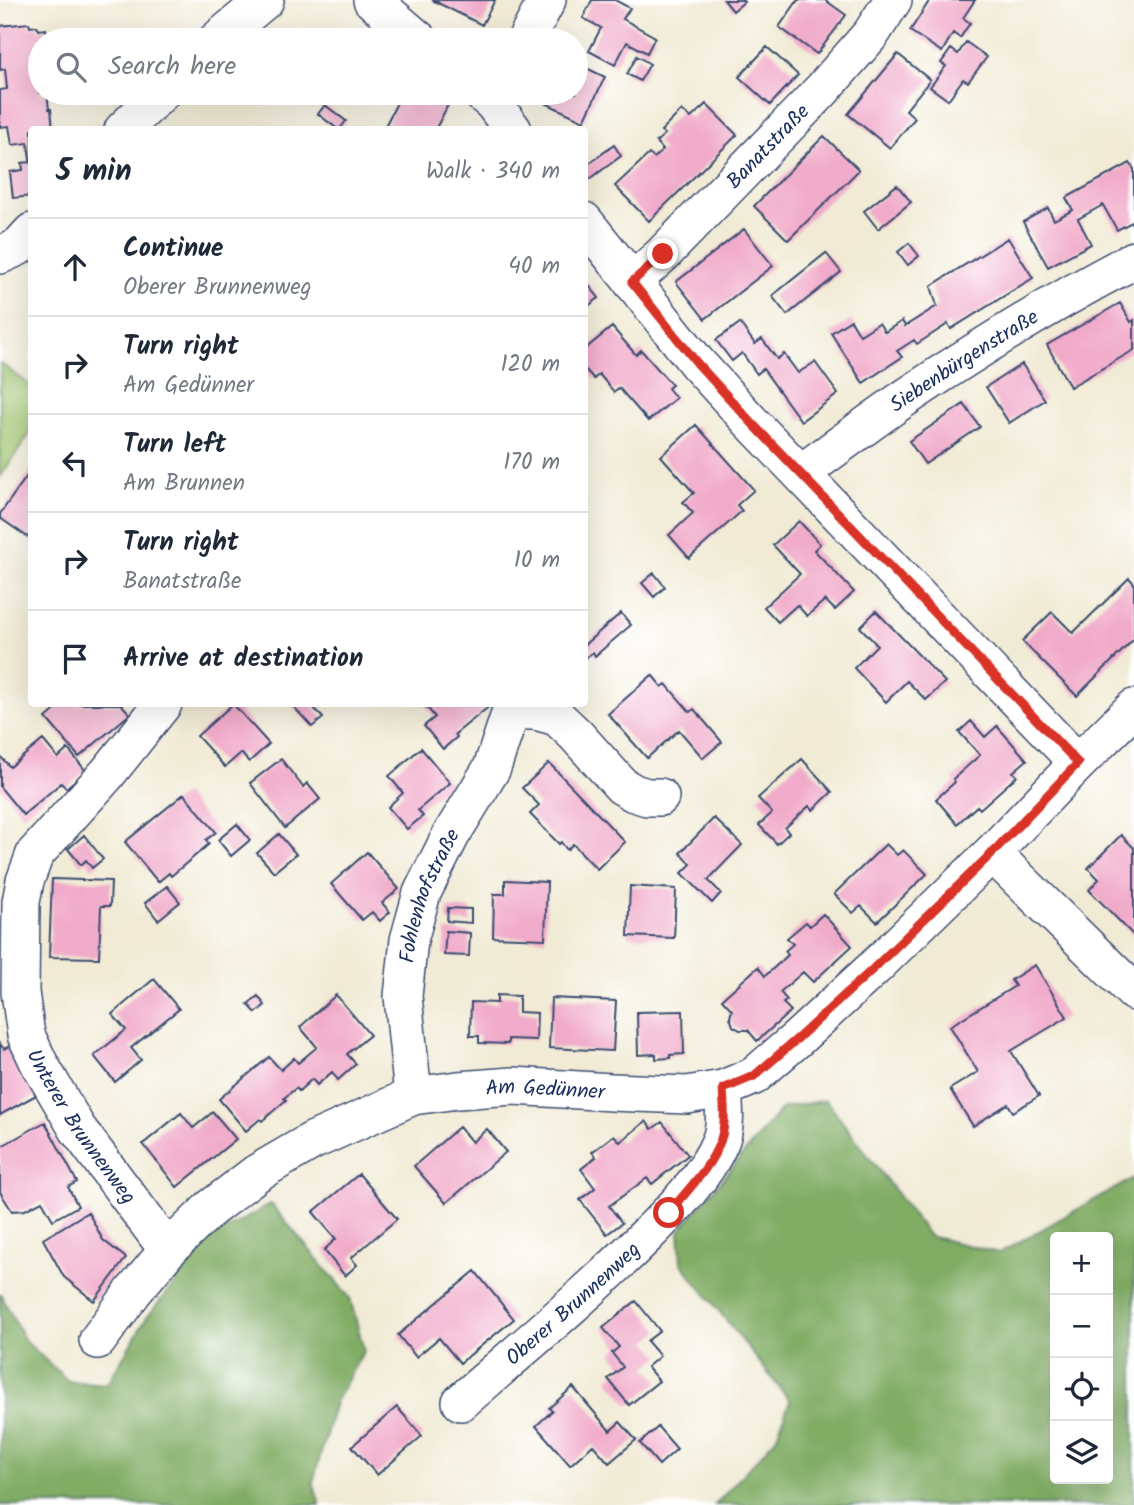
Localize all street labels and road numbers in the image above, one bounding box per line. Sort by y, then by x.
street label: Banatstraße [719,96,818,197]
street label: Siebenbürgenstraße [883,301,1046,422]
street label: Fohlenhofstraße [392,822,470,965]
street label: Unterer Brunnenweg [17,1044,143,1212]
street label: Am Gedünner [484,1071,607,1110]
street label: Oberer Brunnenweg [499,1235,649,1374]

